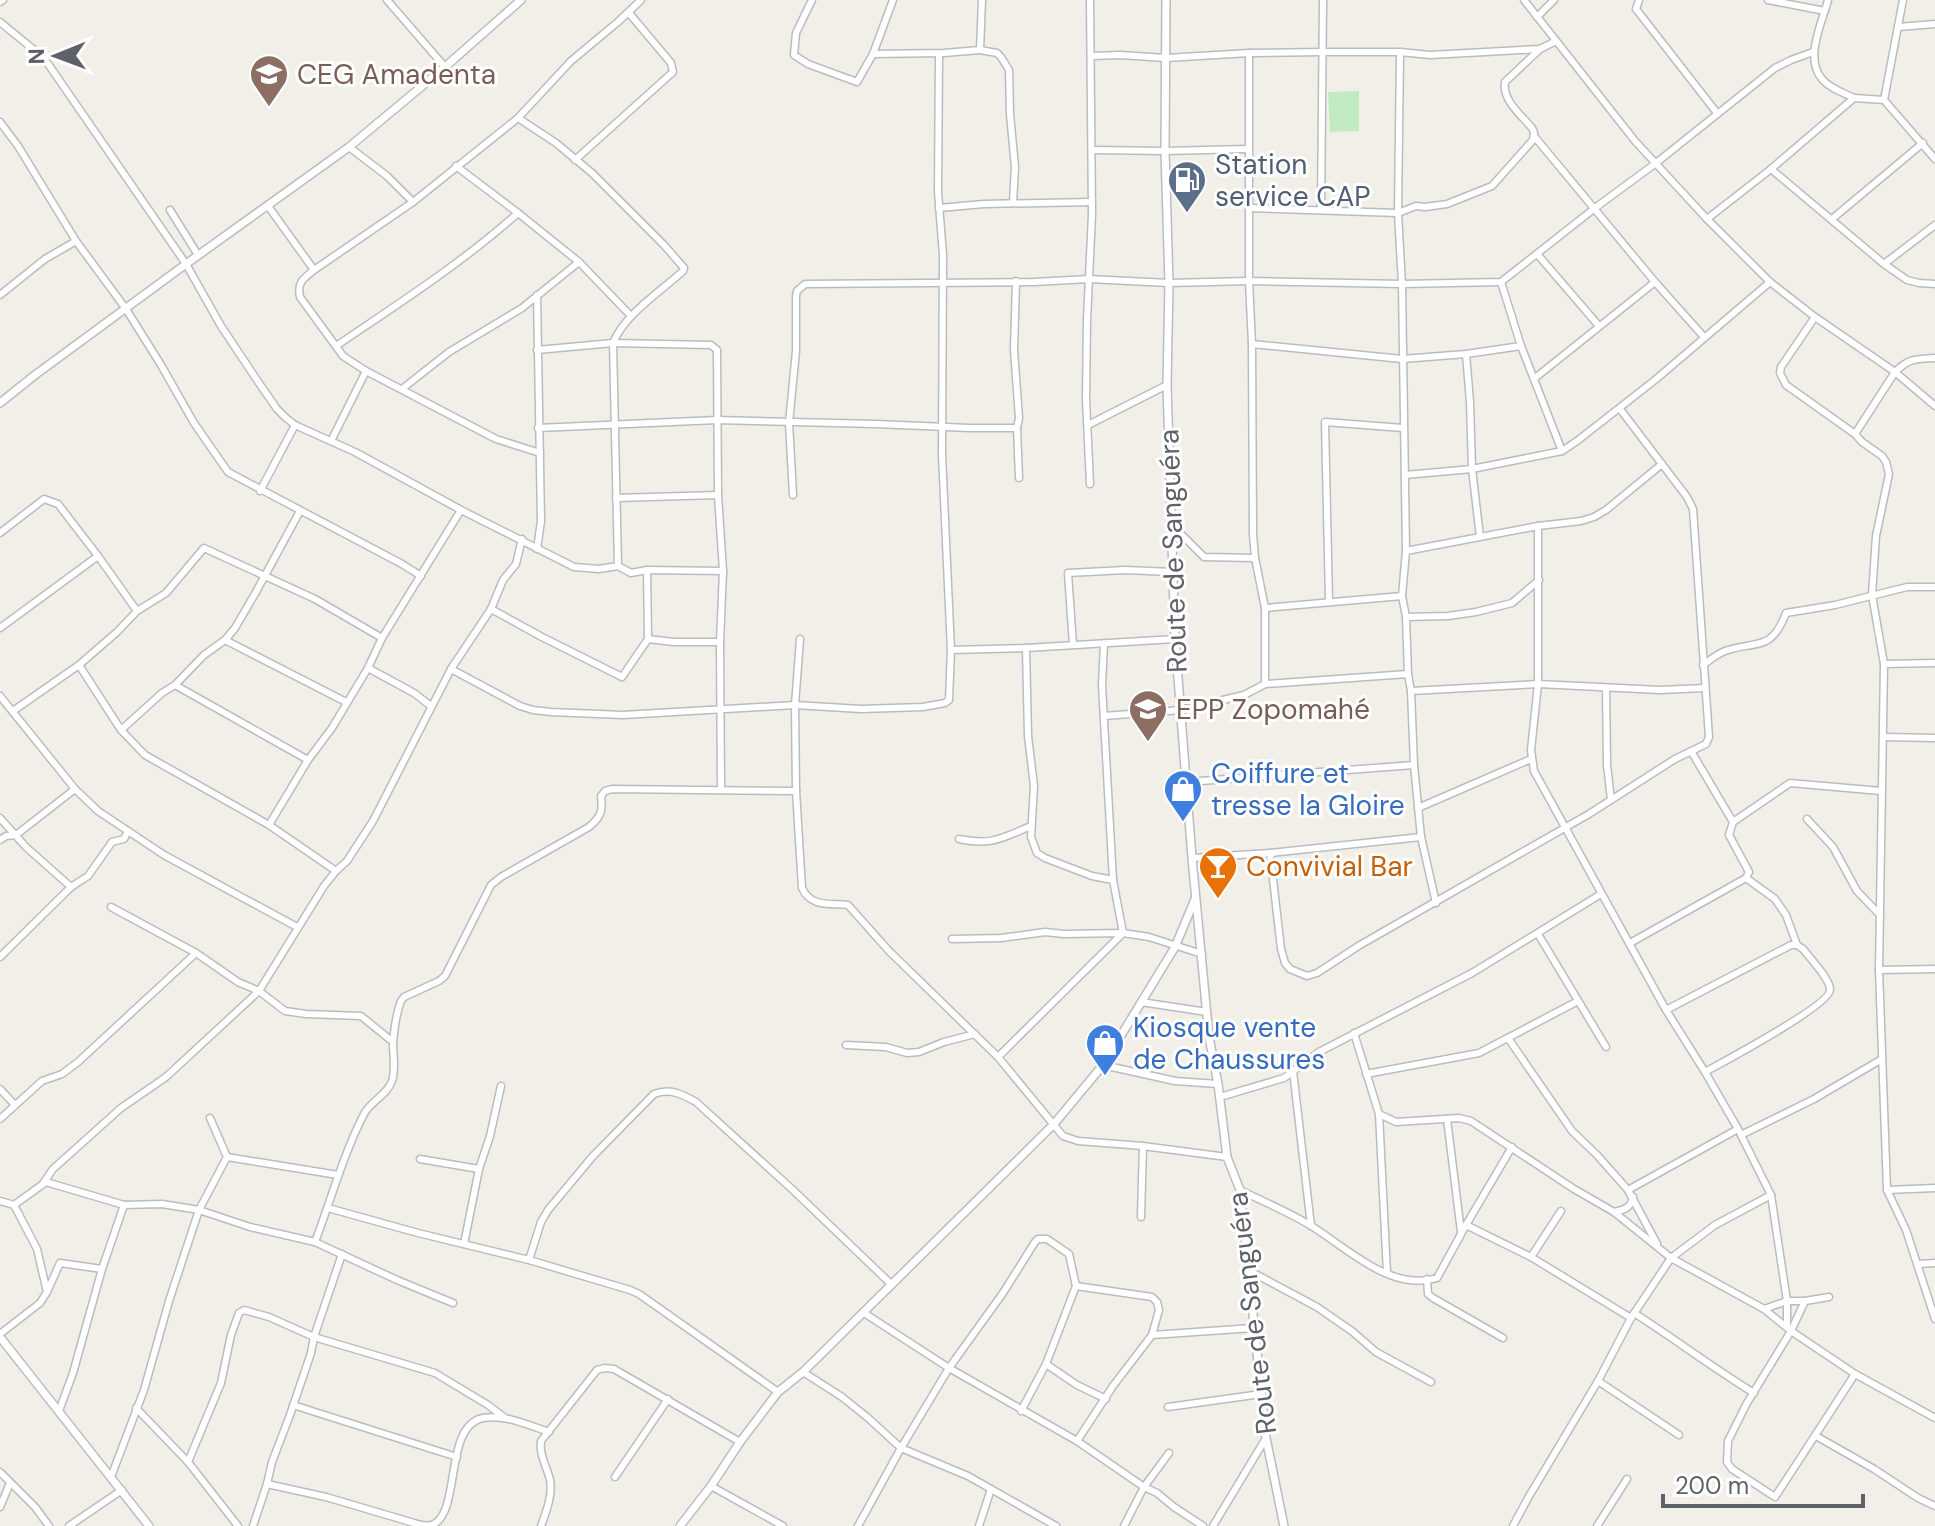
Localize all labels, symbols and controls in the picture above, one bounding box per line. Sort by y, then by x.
north arrow [16,16,96,96]
text: N [22,48,51,65]
school or university icon: CEG Amadenta [248,53,290,108]
place label: CEG Amadenta [297,56,496,93]
place label: Station service CAP [1215,146,1371,215]
fuel station icon: Station service CAP [1166,159,1208,214]
street label: Route de Sanguéra [1150,428,1196,674]
school or university icon: EPP Zopomahé [1127,688,1169,743]
place label: EPP Zopomahé [1176,691,1370,728]
place label: Coiffure et tresse la Gloire [1211,755,1405,824]
shop icon: Coiffure et tresse la Gloire [1162,768,1204,823]
bar icon: Convivial Bar [1197,845,1239,900]
place label: Convivial Bar [1246,848,1413,885]
place label: Kiosque vente de Chaussures [1133,1009,1325,1078]
shop icon: Kiosque vente de Chaussures [1084,1022,1126,1077]
street label: Route de Sanguéra [1219,1190,1285,1436]
scale bar [1663,1458,1863,1508]
text: 200 m [1675,1470,1749,1501]

